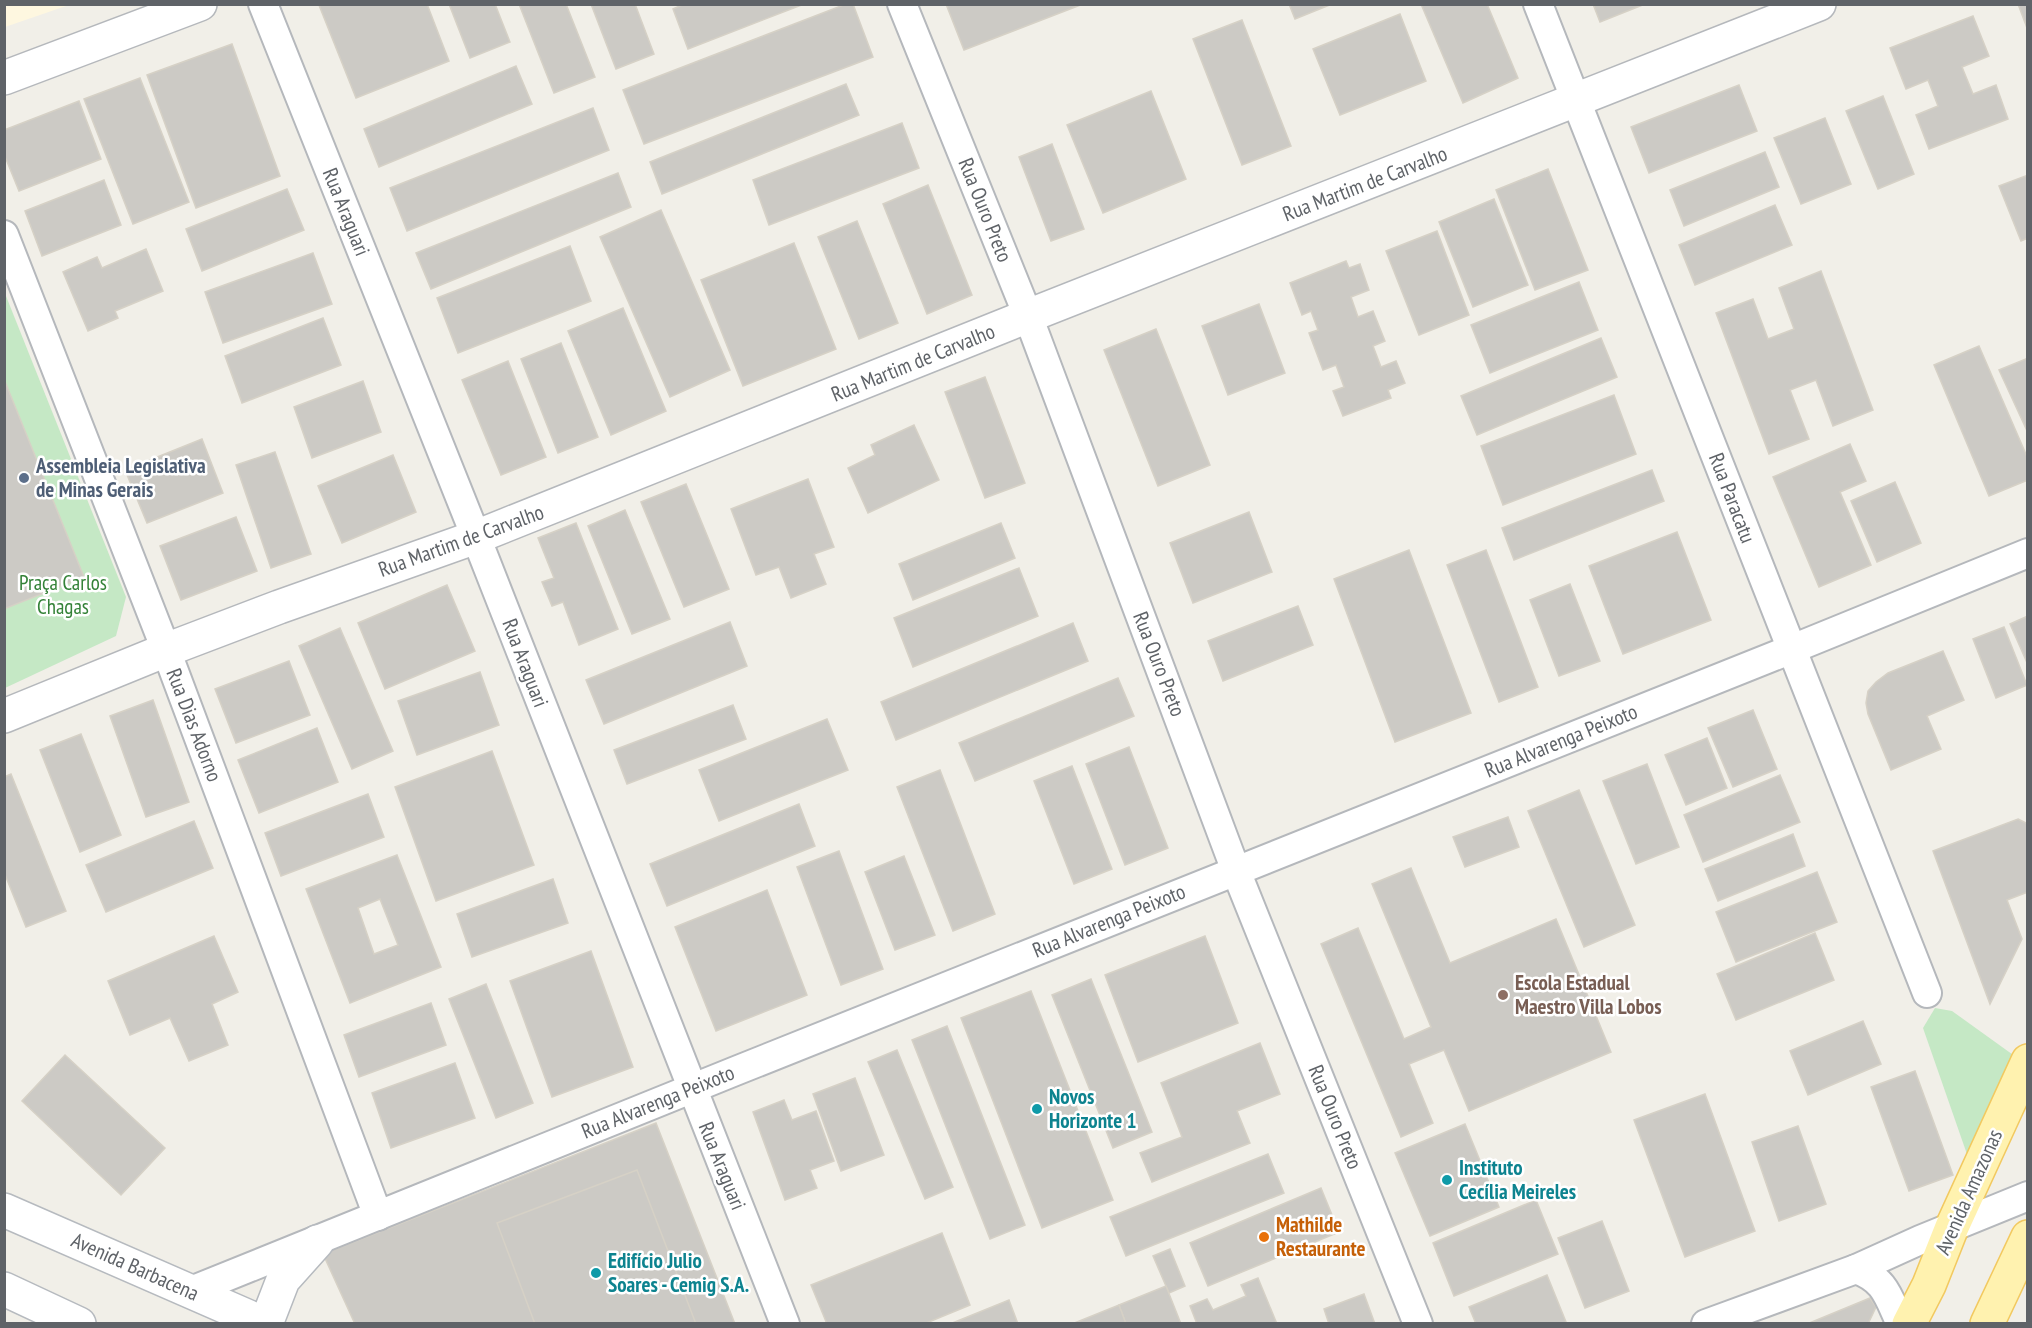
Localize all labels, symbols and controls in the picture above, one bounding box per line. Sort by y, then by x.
street label: Rua Martim de Carvalho [1279,140,1451,227]
street label: Rua Ouro Preto [952,154,1019,266]
street label: Rua Araguari [317,164,376,260]
street label: Rua Martim de Carvalho [827,317,999,408]
street label: Rua Paracatu [1703,449,1762,547]
place label: Assembleia Legislativa de Minas Gerais [35,452,206,503]
marker: Assembleia Legislativa de Minas Gerais [17,471,31,485]
street label: Rua Martim de Carvalho [374,498,547,583]
park label: Praça Carlos Chagas [19,569,107,620]
street label: Rua Ouro Preto [1127,608,1192,720]
street label: Rua Araguari [496,615,555,711]
street label: Rua Dias Adorno [161,664,228,785]
street label: Rua Alvarenga Peixoto [1480,698,1641,783]
street label: Rua Alvarenga Peixoto [1028,878,1189,963]
place label: Escola Estadual Maestro Villa Lobos [1515,969,1662,1020]
marker: Escola Estadual Maestro Villa Lobos [1496,988,1510,1002]
street label: Rua Alvarenga Peixoto [577,1059,738,1144]
street label: Rua Ouro Preto [1302,1061,1369,1173]
place label: Novos Horizonte 1 [1049,1083,1137,1134]
marker: Novos Horizonte 1 [1030,1102,1044,1116]
street label: Rua Araguari [693,1118,752,1214]
street label: Avenida Amazonas [1929,1125,2008,1259]
place label: Instituto Cecília Meireles [1459,1154,1576,1205]
marker: Instituto Cecília Meireles [1440,1173,1454,1187]
place label: Mathilde Restaurante [1276,1211,1366,1262]
street label: Avenida Barbacena [67,1226,203,1307]
marker: Mathilde Restaurante [1257,1230,1271,1244]
place label: Edifício Julio Soares - Cemig S.A. [608,1247,749,1298]
marker: Edifício Julio Soares - Cemig S.A. [589,1266,603,1280]

